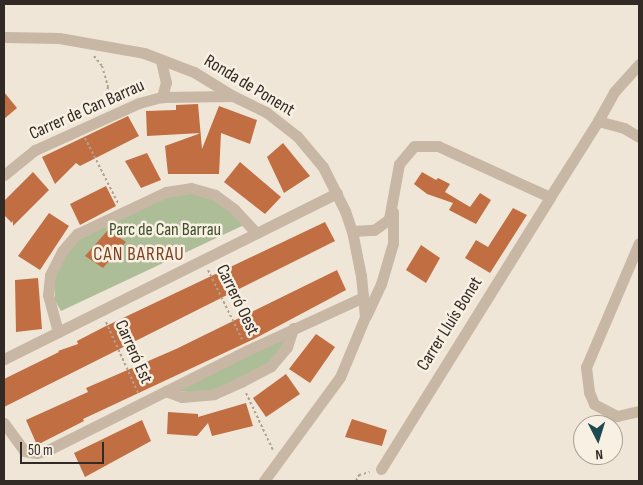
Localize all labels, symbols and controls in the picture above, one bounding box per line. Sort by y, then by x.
street label: Ronda de Ponent [200,51,298,121]
street label: Carrer de Can Barrau [26,75,148,145]
park label: Parc de Can Barrau [109,219,221,241]
district label: CAN BARRAU [92,244,186,266]
street label: Carreró Oest [211,261,263,339]
street label: Carrer Lluís Bonet [413,273,487,375]
street label: Carreró Est [109,317,157,387]
north arrow [573,415,623,465]
scale bar [22,432,106,464]
text: 50 m [28,441,53,460]
text: N [595,446,604,463]

